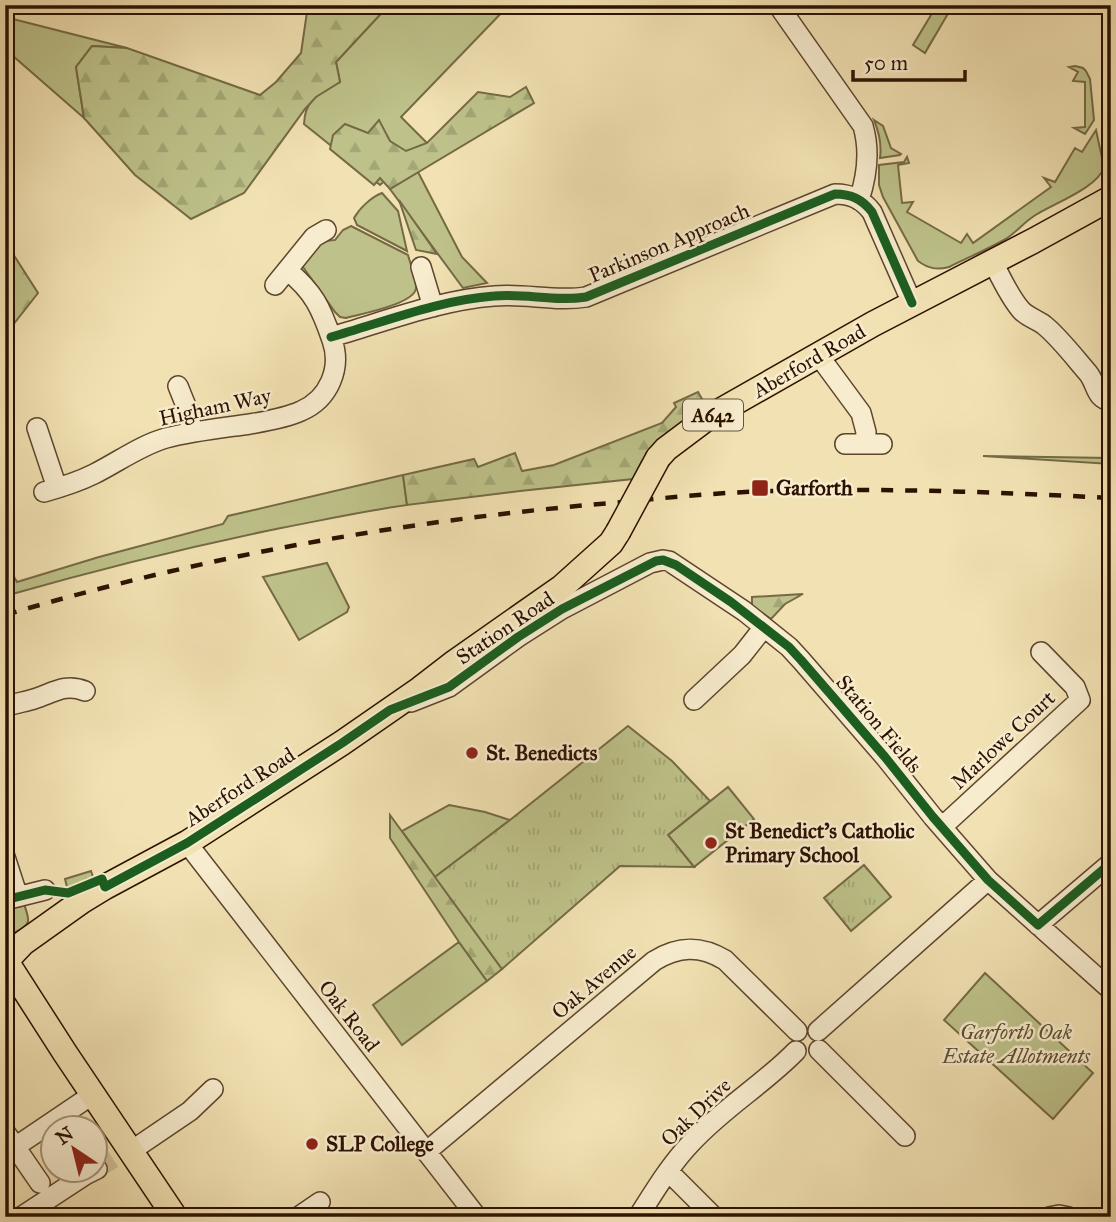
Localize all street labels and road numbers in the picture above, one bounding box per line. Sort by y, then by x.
street label: Parkinson Approach [585,197,754,289]
street label: Aberford Road [747,318,871,404]
street label: Higham Way [157,382,274,432]
road number: A642 [683,400,743,430]
street label: Station Road [451,585,559,670]
street label: Station Fields [830,670,928,778]
street label: Marlowe Court [946,685,1061,795]
street label: Aberford Road [179,742,300,833]
street label: Oak Avenue [546,939,642,1025]
street label: Oak Road [313,975,385,1057]
street label: Oak Drive [655,1072,737,1152]

